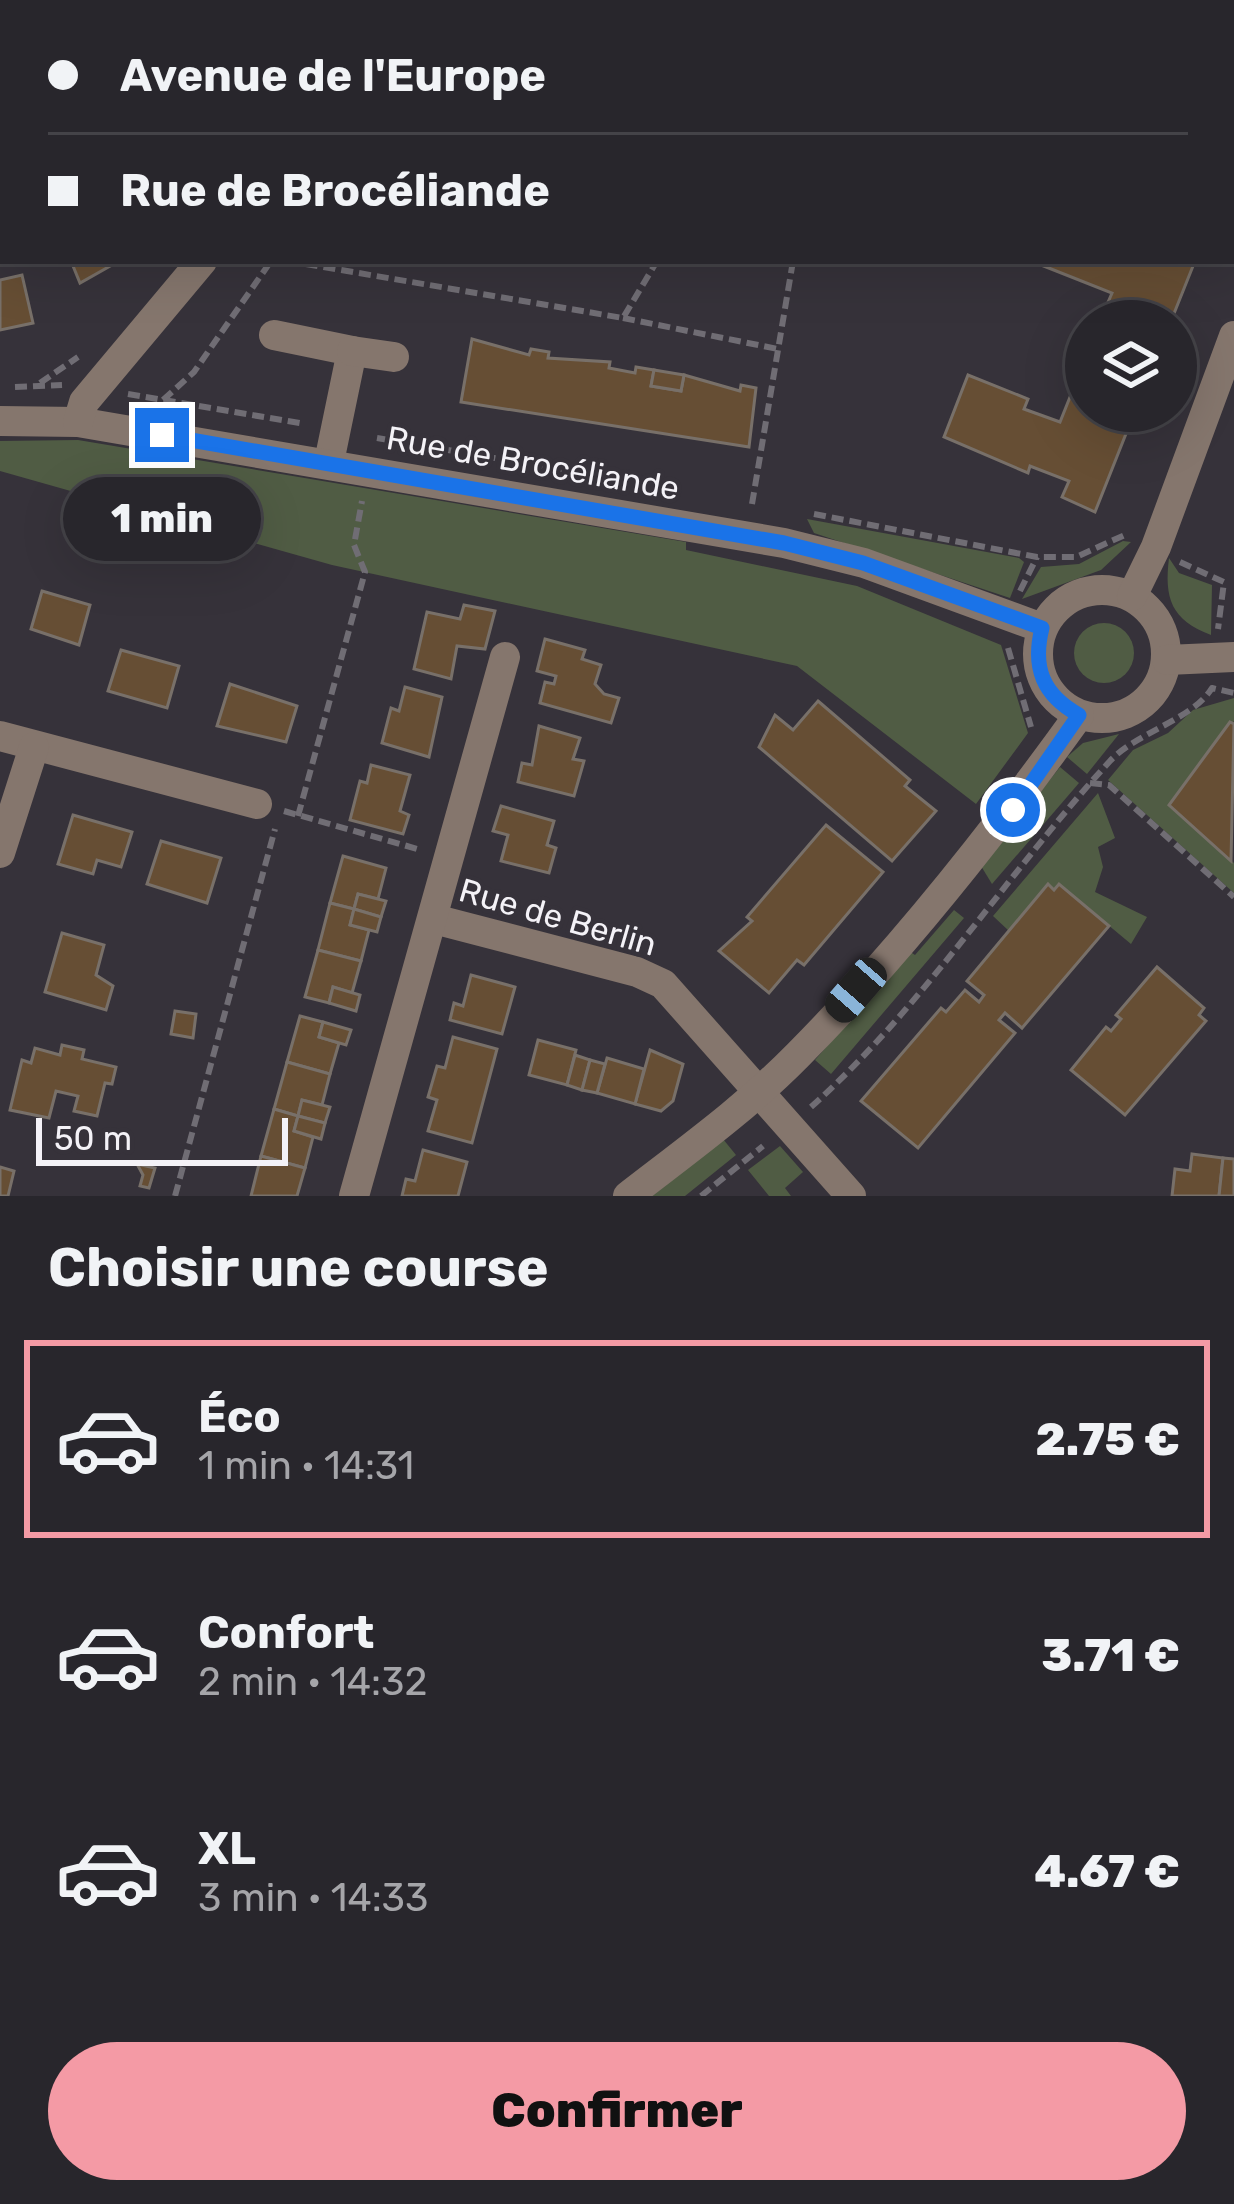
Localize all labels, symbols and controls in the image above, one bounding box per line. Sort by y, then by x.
text: Avenue de l'Europe [120,49,546,102]
text: Rue de Brocéliande [120,164,550,217]
map controls [1065,300,1197,432]
button: layers [1065,300,1197,432]
route end [135,408,189,462]
street label: Rue de Brocéliande [384,418,682,508]
callout: 1 min [63,477,261,561]
text: 1 min [111,496,213,542]
route start [986,783,1040,837]
street label: Rue de Berlin [455,870,661,964]
car [819,951,893,1029]
scale bar [36,1112,288,1165]
text: 50 m [54,1119,132,1158]
text: Choisir une course [48,1236,549,1300]
icon: car [54,1385,162,1493]
text: Éco [198,1390,281,1443]
text: 2.75 € [1035,1413,1180,1466]
text: 1 min · 14:31 [198,1443,414,1489]
icon: car [54,1601,162,1709]
text: Confort [198,1606,374,1659]
text: 3.71 € [1041,1629,1180,1682]
text: 2 min · 14:32 [198,1659,427,1705]
icon: car [54,1817,162,1925]
text: XL [198,1822,256,1875]
text: 4.67 € [1034,1845,1180,1898]
text: 3 min · 14:33 [198,1875,429,1921]
button: Confirmer [48,2042,1186,2180]

